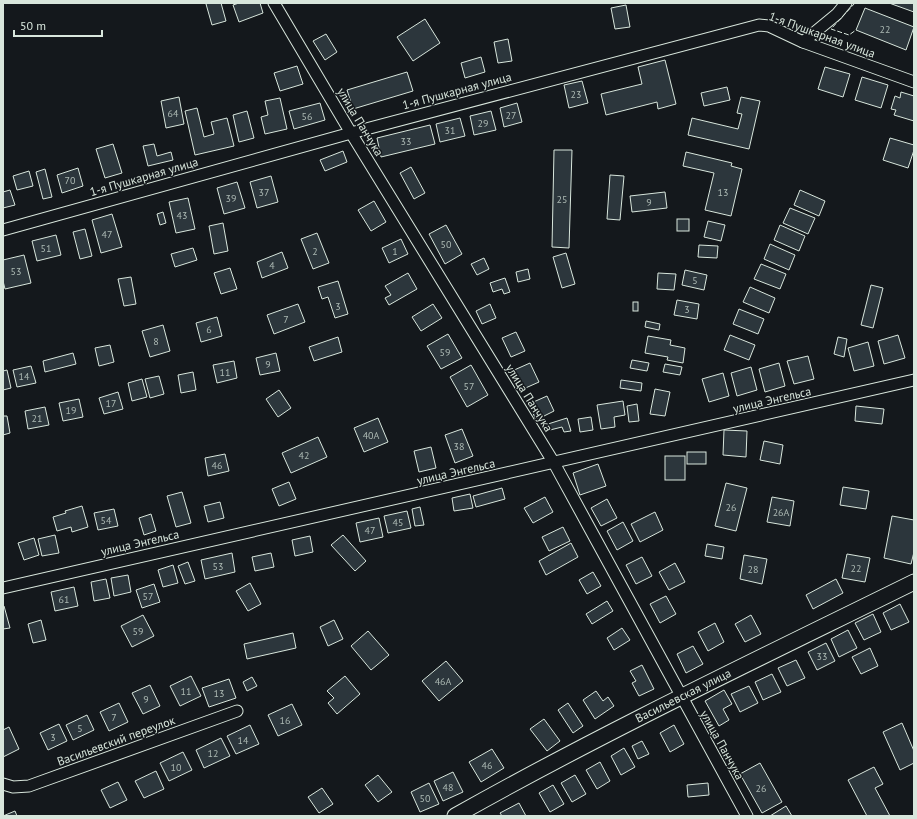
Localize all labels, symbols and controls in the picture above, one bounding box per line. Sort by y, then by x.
street label: 1-я Пушкарная улица [767,8,877,61]
scale bar [14,12,102,38]
text: 50 m [20,18,46,33]
house number: 22 [880,23,890,36]
street label: 1-я Пушкарная улица [401,69,513,112]
street label: улица Панчука [334,85,387,159]
house number: 23 [571,88,581,101]
house number: 64 [168,107,179,120]
house number: 27 [506,109,516,122]
house number: 56 [302,110,312,123]
house number: 29 [478,117,488,130]
house number: 31 [445,124,455,137]
house number: 33 [401,135,411,148]
street label: 1-я Пушкарная улица [88,154,200,199]
house number: 70 [65,174,76,187]
house number: 37 [259,186,269,199]
house number: 13 [718,186,728,199]
house number: 39 [226,192,236,205]
house number: 25 [557,193,567,206]
house number: 9 [646,196,652,209]
house number: 43 [177,209,187,222]
house number: 47 [102,228,112,241]
house number: 50 [441,238,452,251]
house number: 51 [41,242,51,255]
house number: 2 [312,245,318,258]
house number: 1 [392,245,398,258]
house number: 4 [269,259,275,272]
house number: 53 [11,265,21,278]
house number: 5 [692,274,698,287]
house number: 3 [335,300,341,313]
house number: 3 [684,303,690,316]
house number: 7 [283,313,289,326]
house number: 6 [206,323,212,336]
house number: 8 [153,335,159,348]
house number: 59 [440,346,450,359]
house number: 9 [265,358,271,371]
street label: улица Панчука [503,361,556,435]
house number: 11 [220,366,230,379]
house number: 14 [19,370,30,383]
house number: 57 [464,380,474,393]
street label: улица Энгельса [731,383,813,416]
house number: 17 [106,397,116,410]
house number: 19 [66,404,76,417]
house number: 21 [32,412,42,425]
house number: 40А [363,429,380,442]
house number: 38 [454,440,464,453]
house number: 42 [299,449,309,462]
street label: улица Энгельса [415,455,497,488]
house number: 46 [212,459,222,472]
house number: 26 [726,501,736,514]
house number: 26А [773,506,790,519]
house number: 54 [101,514,112,527]
house number: 45 [393,516,403,529]
house number: 47 [365,524,375,537]
street label: улица Энгельса [99,526,181,559]
house number: 53 [213,560,223,573]
house number: 22 [851,562,861,575]
house number: 28 [748,563,758,576]
house number: 57 [143,590,153,603]
house number: 61 [59,593,69,606]
house number: 59 [133,625,143,638]
house number: 33 [817,650,827,663]
street label: Васильевская улица [633,665,733,726]
house number: 46А [435,675,452,688]
house number: 11 [181,685,191,698]
house number: 13 [214,687,224,700]
house number: 9 [143,693,149,706]
street label: улица Панчука [697,707,748,782]
house number: 7 [111,711,117,724]
street label: Васильевский переулок [55,712,177,769]
house number: 16 [280,714,290,727]
house number: 5 [77,722,83,735]
house number: 3 [50,731,56,744]
house number: 14 [238,734,249,747]
house number: 12 [208,747,218,760]
house number: 46 [482,759,492,772]
house number: 10 [171,761,182,774]
house number: 48 [443,781,453,794]
house number: 26 [756,782,766,795]
house number: 50 [420,792,431,805]

